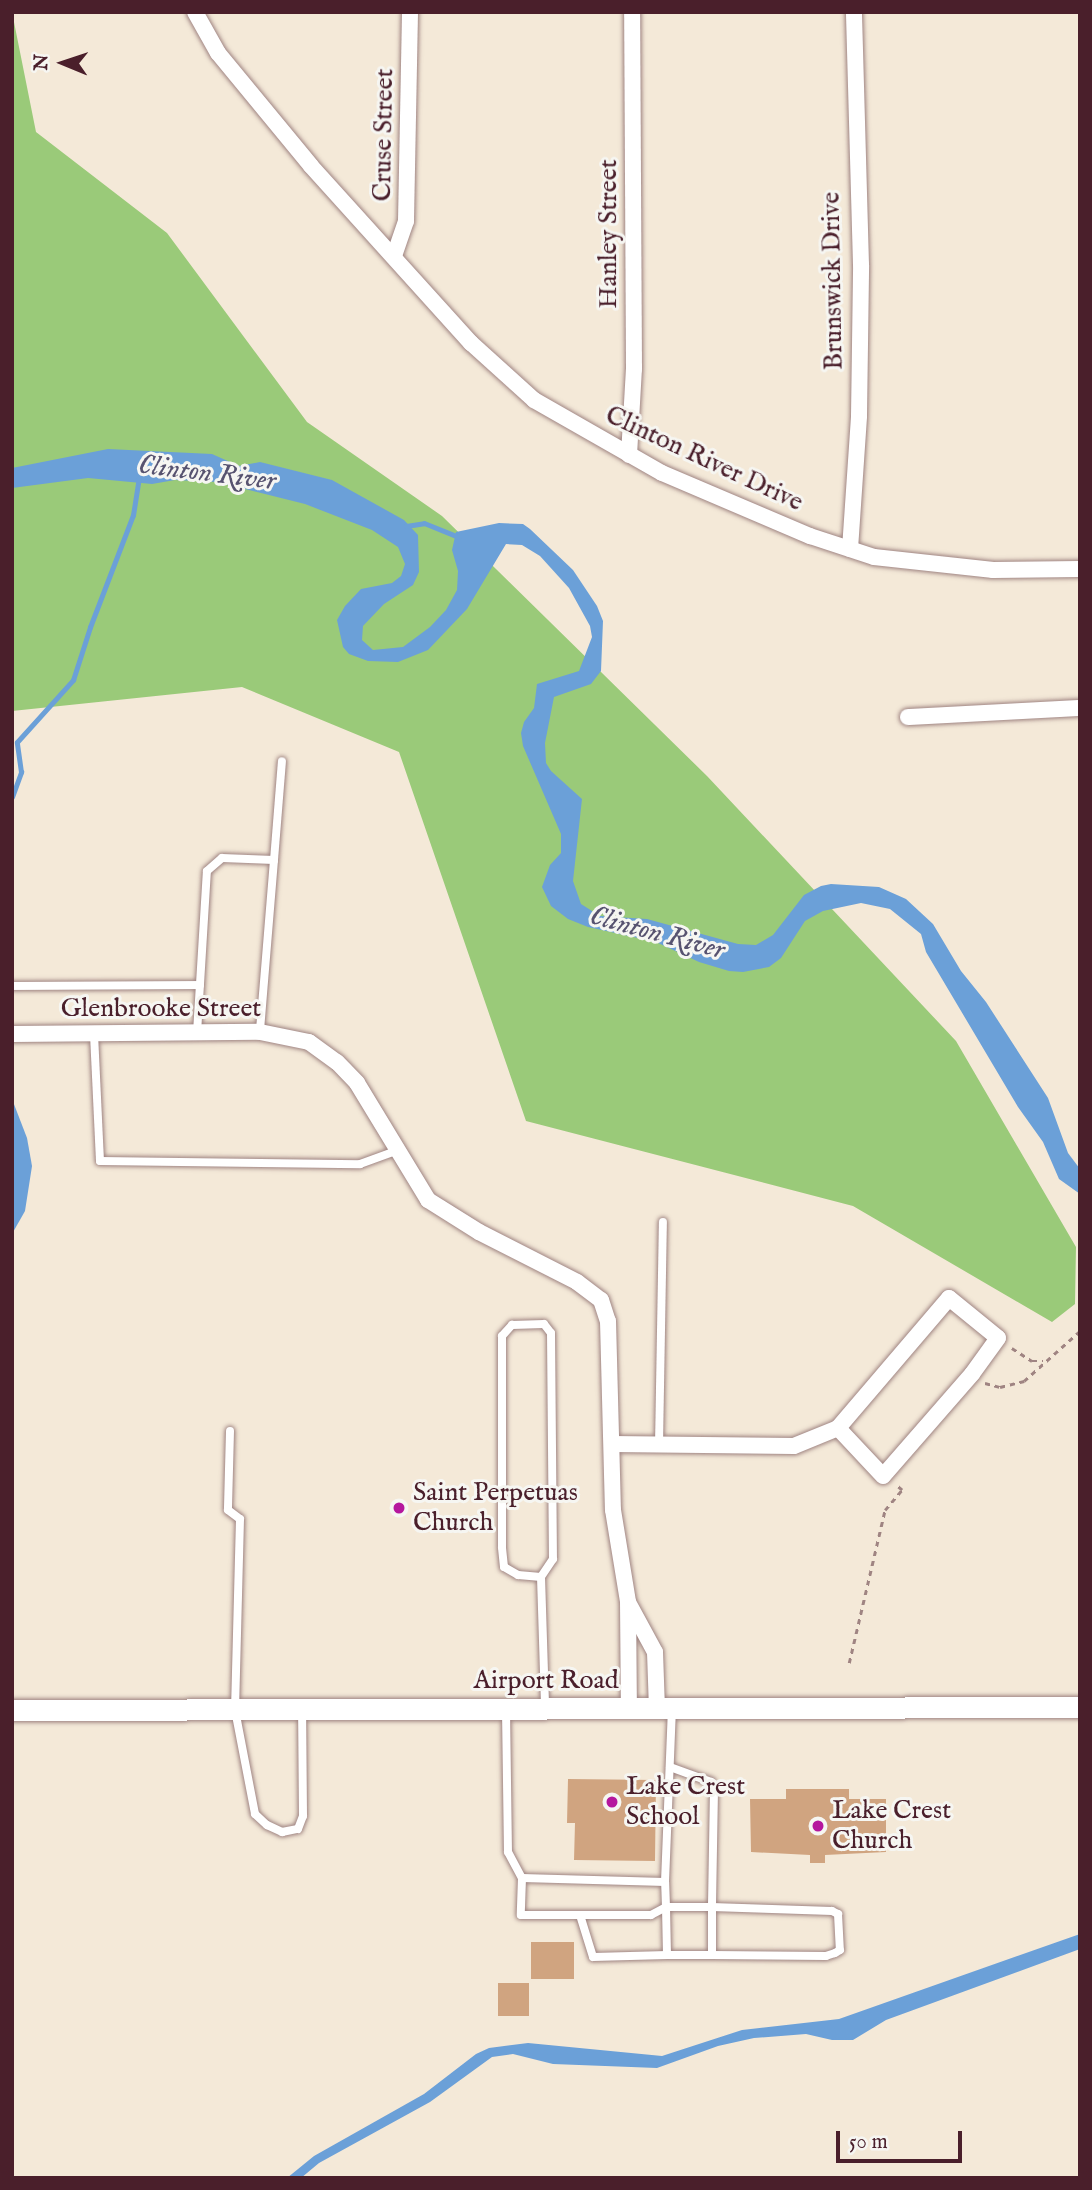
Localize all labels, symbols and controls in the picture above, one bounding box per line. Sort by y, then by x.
north arrow [28,28,98,98]
text: N [30,54,54,71]
street label: Cruse Street [367,68,401,202]
street label: Hanley Street [593,159,625,309]
street label: Brunswick Drive [816,192,850,370]
street label: Clinton River Drive [600,400,808,518]
water label: Clinton River [136,449,278,499]
water label: Clinton River [586,900,728,968]
street label: Glenbrooke Street [61,993,261,1025]
place label: Saint Perpetuas Church [413,1477,578,1538]
marker: Saint Perpetuas Church [391,1500,407,1516]
street label: Airport Road [473,1665,619,1697]
place label: Lake Crest School [626,1771,745,1832]
marker: Lake Crest School [604,1794,620,1810]
place label: Lake Crest Church [832,1795,951,1856]
marker: Lake Crest Church [810,1818,826,1834]
scale bar [840,2116,966,2160]
text: 50 m [849,2129,888,2156]

